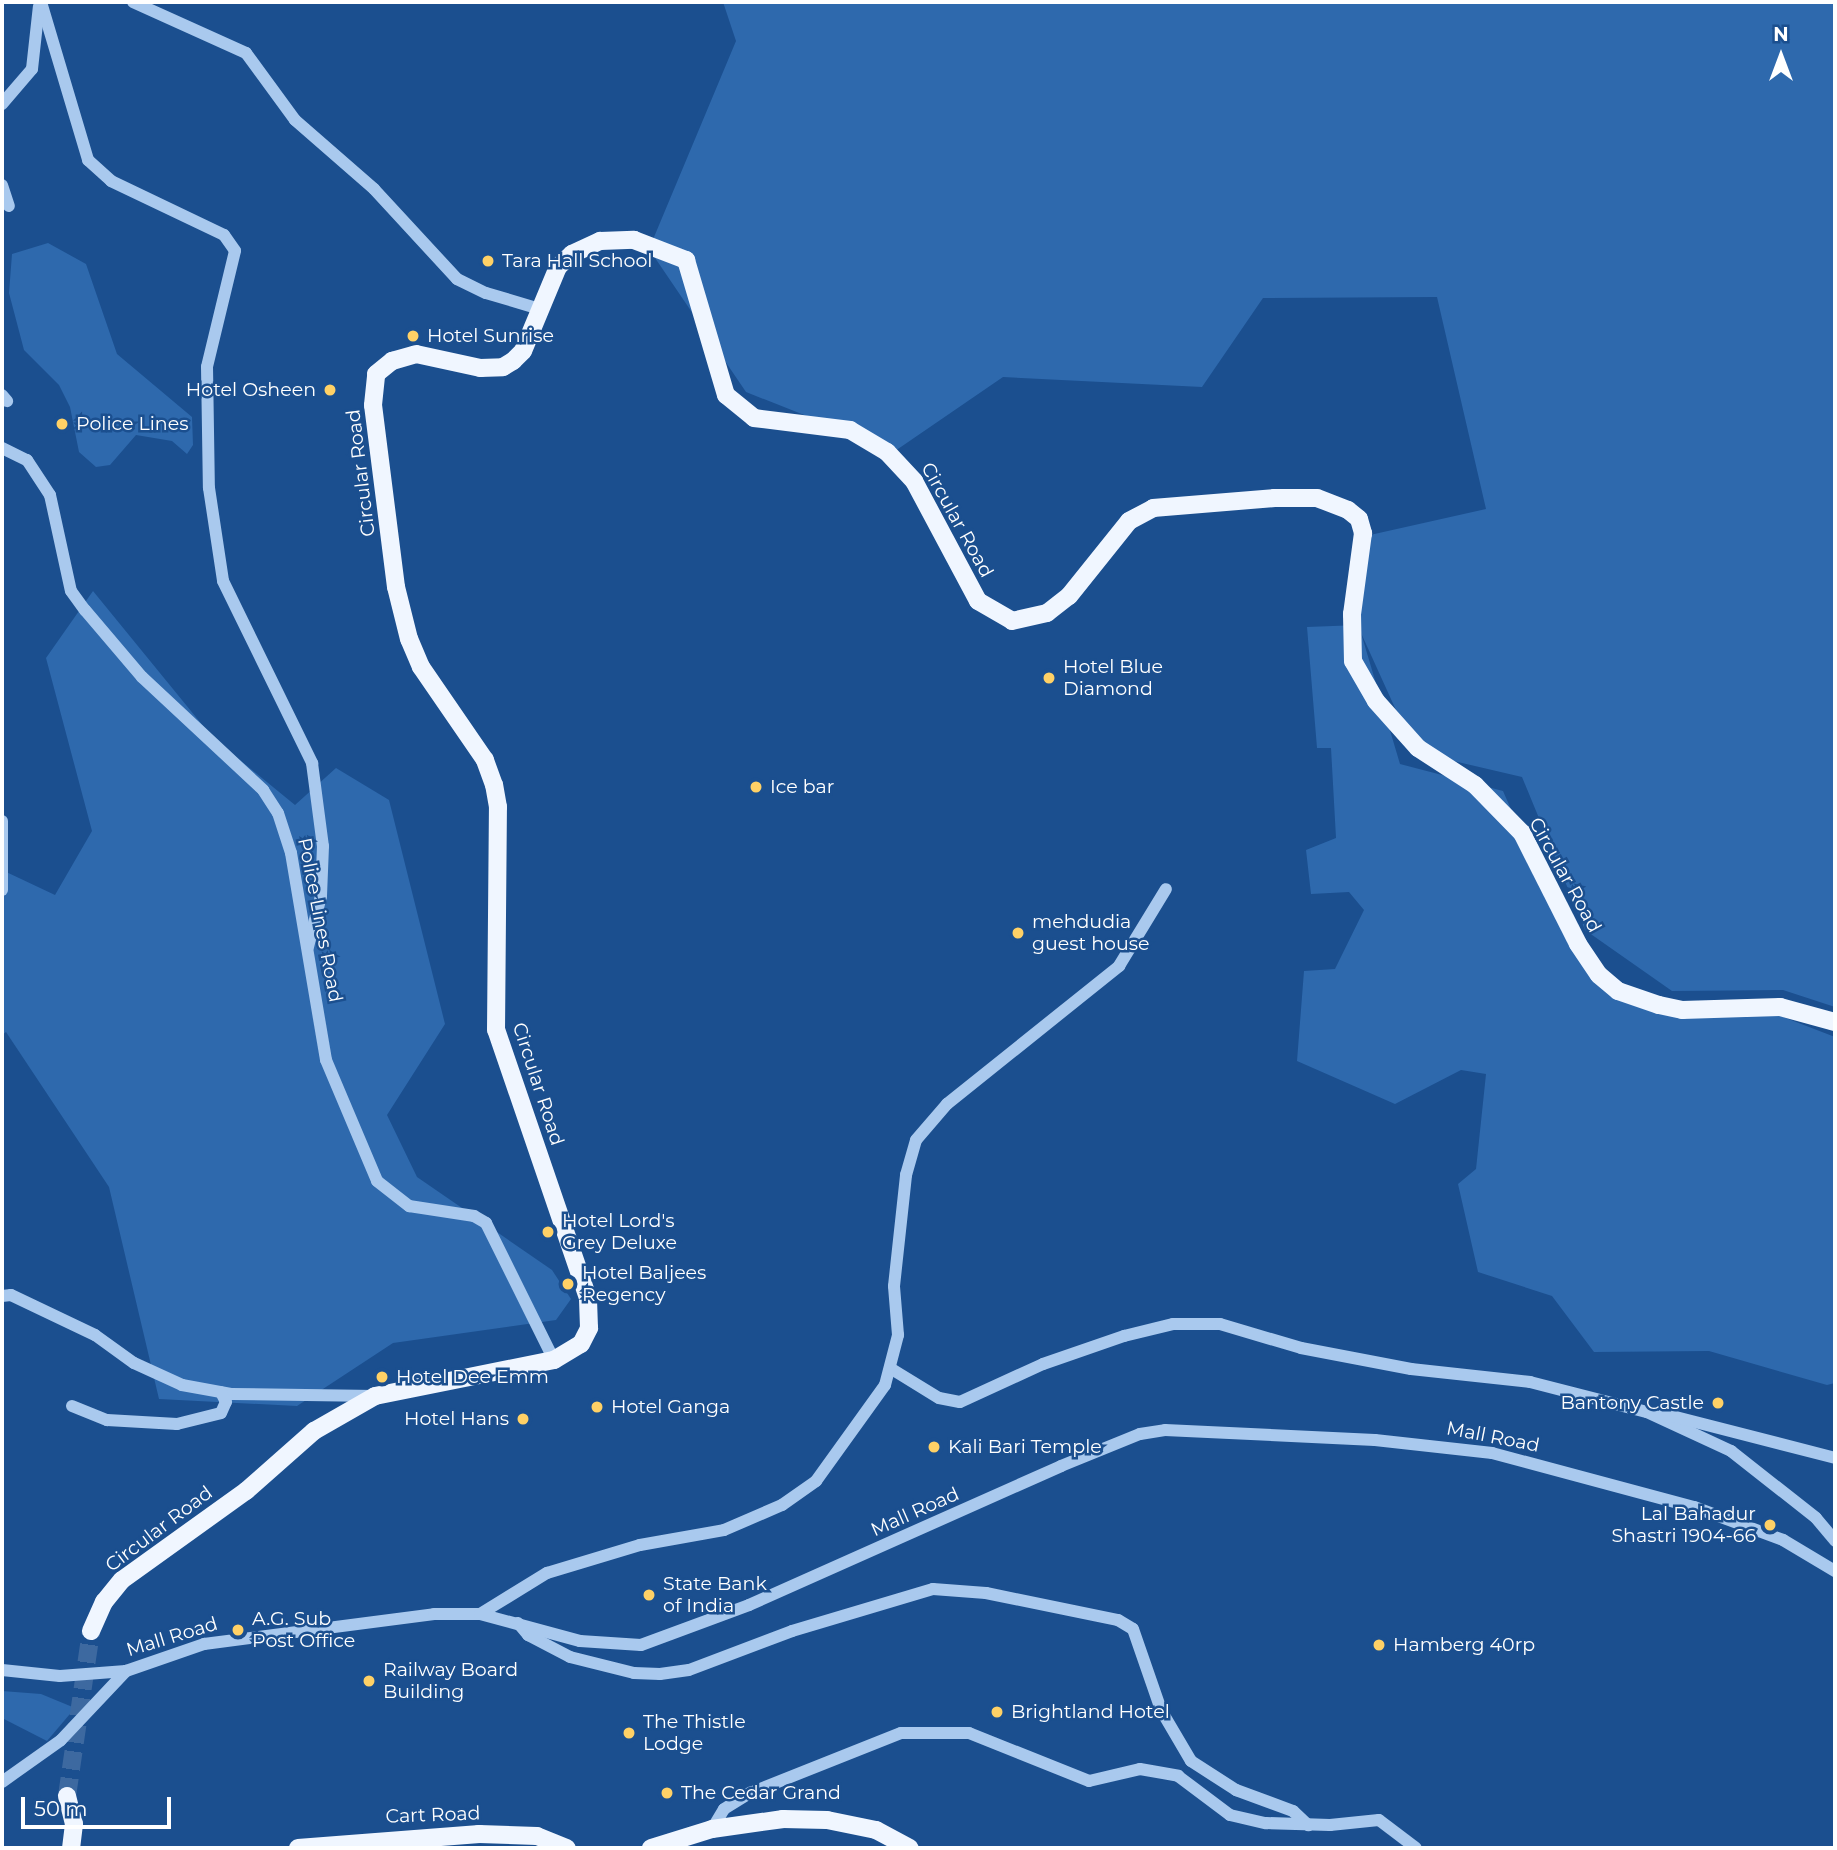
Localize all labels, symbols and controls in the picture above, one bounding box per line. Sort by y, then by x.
north arrow [1746,21,1816,91]
text: N [1773,23,1789,46]
place label: Tara Hall School [502,250,652,272]
marker: Tara Hall School [480,253,496,269]
place label: Hotel Sunrise [427,325,554,347]
marker: Hotel Sunrise [405,328,421,344]
place label: Hotel Osheen [186,379,316,401]
marker: Hotel Osheen [322,382,338,398]
street label: Circular Road [342,408,380,538]
place label: Police Lines [76,413,188,435]
marker: Police Lines [54,416,70,432]
street label: Circular Road [916,458,998,582]
place label: Hotel Blue Diamond [1063,656,1163,700]
marker: Hotel Blue Diamond [1041,670,1057,686]
place label: Ice bar [770,776,834,798]
marker: Ice bar [748,779,764,795]
street label: Circular Road [1524,813,1606,937]
street label: Police Lines Road [293,836,347,1004]
place label: mehdudia guest house [1032,911,1149,955]
marker: mehdudia guest house [1010,925,1026,941]
street label: Circular Road [507,1020,569,1148]
place label: Hotel Lord's Grey Deluxe [562,1210,677,1254]
marker: Hotel Lord's Grey Deluxe [540,1224,556,1240]
place label: Hotel Baljees Regency [582,1262,706,1306]
marker: Hotel Baljees Regency [560,1276,576,1292]
place label: Hotel Dee Emm [396,1366,549,1388]
marker: Hotel Dee Emm [374,1369,390,1385]
place label: Bantony Castle [1560,1392,1704,1414]
marker: Bantony Castle [1710,1395,1726,1411]
place label: Hotel Ganga [611,1396,730,1418]
marker: Hotel Ganga [589,1399,605,1415]
place label: Hotel Hans [404,1408,509,1430]
marker: Hotel Hans [515,1411,531,1427]
street label: Mall Road [1445,1417,1541,1457]
place label: Kali Bari Temple [948,1436,1102,1458]
marker: Kali Bari Temple [926,1439,942,1455]
street label: Circular Road [101,1481,217,1577]
street label: Mall Road [867,1482,963,1542]
place label: Lal Bahadur Shastri 1904-66 [1611,1503,1756,1547]
marker: Lal Bahadur Shastri 1904-66 [1762,1517,1778,1533]
place label: State Bank of India [663,1573,767,1617]
marker: State Bank of India [641,1587,657,1603]
place label: A.G. Sub Post Office [252,1608,355,1652]
street label: Mall Road [124,1612,220,1662]
marker: A.G. Sub Post Office [230,1622,246,1638]
place label: Hamberg 40rp [1393,1634,1535,1656]
marker: Hamberg 40rp [1371,1637,1387,1653]
place label: Railway Board Building [383,1659,518,1703]
marker: Railway Board Building [361,1673,377,1689]
place label: Brightland Hotel [1011,1701,1170,1723]
marker: Brightland Hotel [989,1704,1005,1720]
place label: The Thistle Lodge [643,1711,746,1755]
marker: The Thistle Lodge [621,1725,637,1741]
place label: The Cedar Grand [681,1782,841,1804]
scale bar [24,1784,175,1828]
marker: The Cedar Grand [659,1785,675,1801]
text: 50 m [34,1796,88,1821]
street label: Cart Road [385,1802,481,1828]

